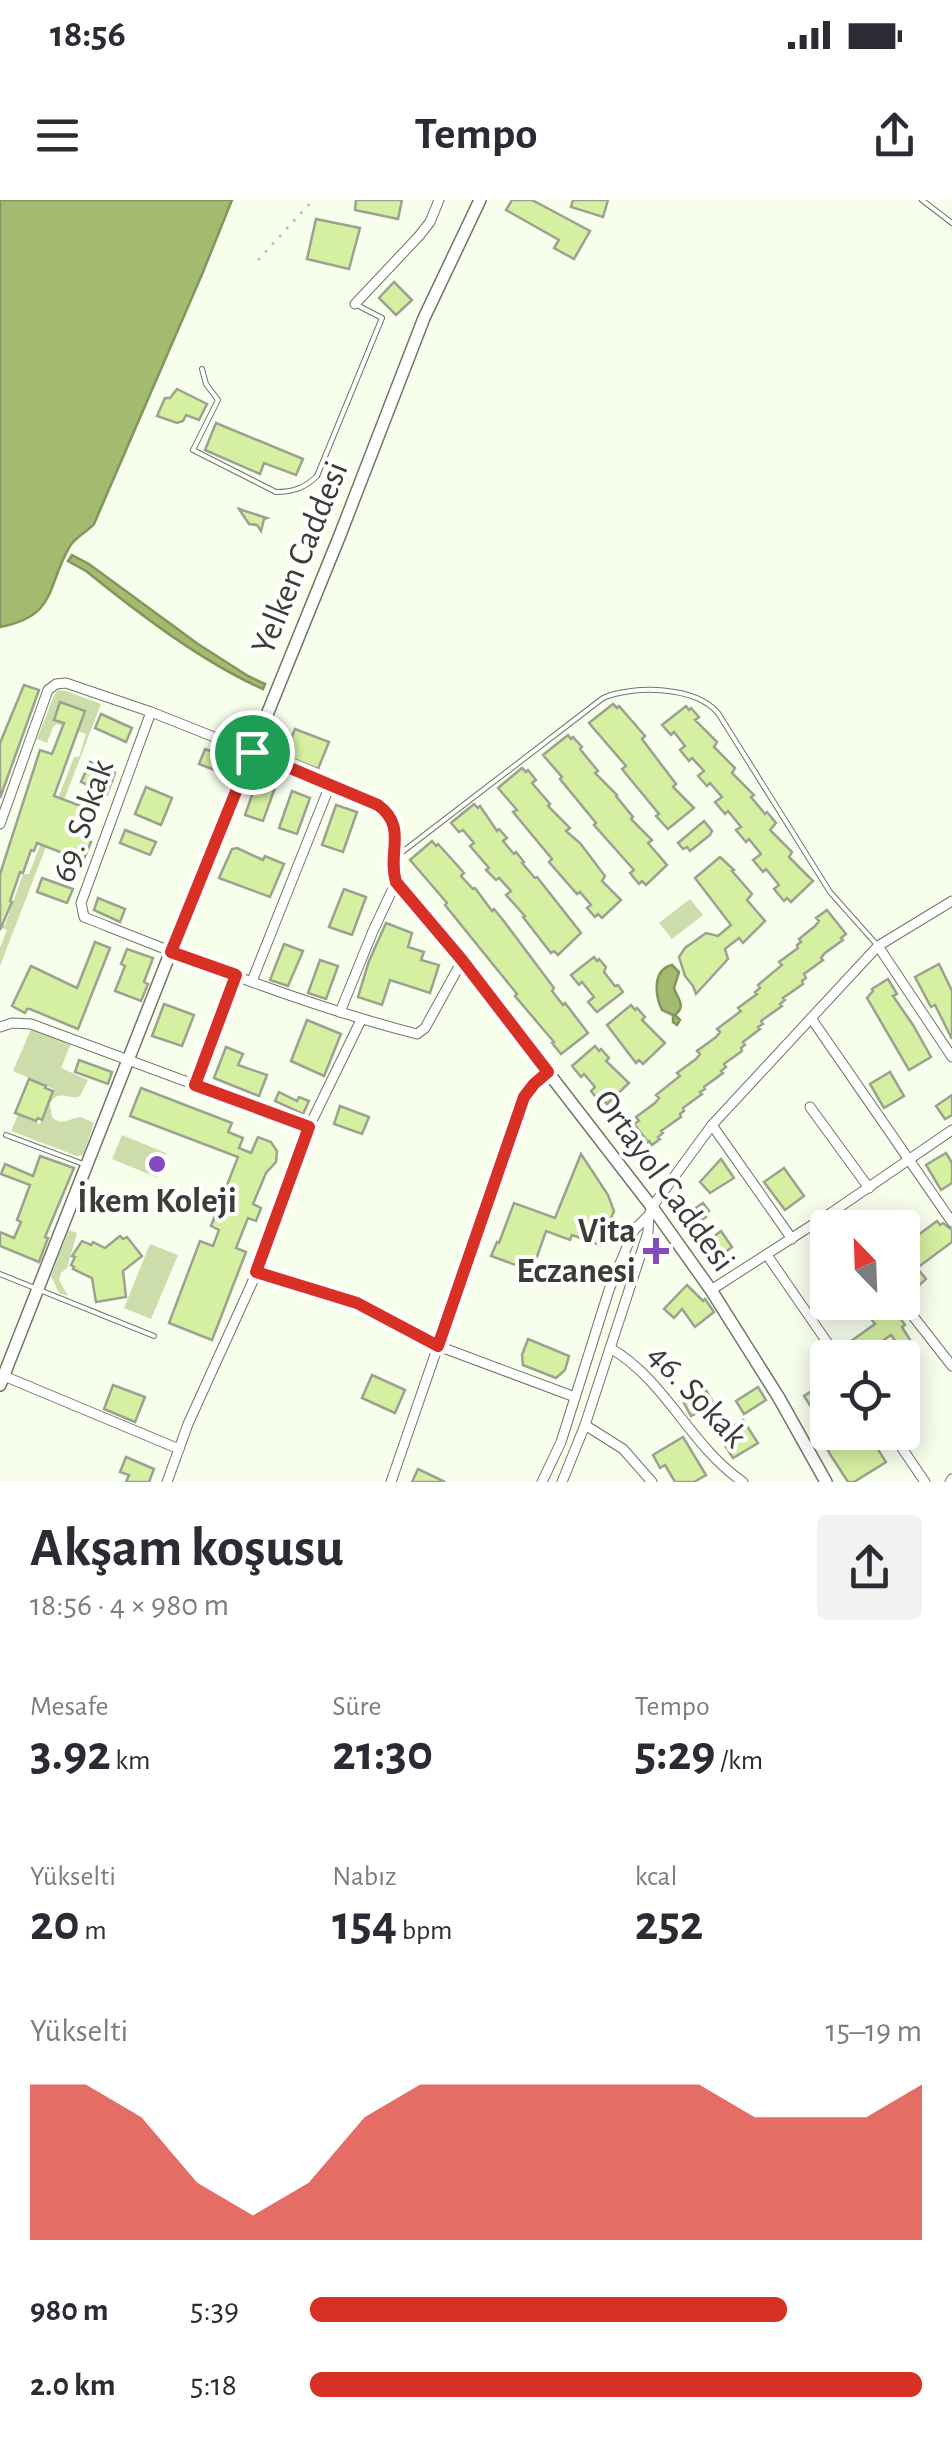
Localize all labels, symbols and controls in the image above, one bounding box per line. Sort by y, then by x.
text: 18:56 [50,16,126,54]
icon: menu [30,108,85,163]
icon: share [867,108,922,163]
text: Tempo [415,112,537,157]
street label: Yelken Caddesi [245,457,355,659]
pin [210,710,295,795]
icon: arrive [225,725,280,780]
street label: 69. Sokak [46,755,120,887]
street label: Ortayol Caddesi [587,1084,741,1278]
marker: İkem Koleji [146,1153,168,1175]
place label: İkem Koleji [77,1180,237,1219]
north arrow [810,1210,920,1320]
map controls [810,1210,920,1450]
place label: Vita Eczanesi [516,1214,636,1289]
marker: Vita Eczanesi [645,1240,667,1262]
street label: 46. Sokak [641,1337,753,1455]
button: locate [810,1340,920,1450]
button: share [817,1515,922,1620]
text: Akşam koşusu [30,1521,344,1576]
text: 18:56 · 4 × 980 m [30,1589,229,1621]
text: Mesafe [30,1693,108,1721]
text: Süre [332,1693,381,1721]
text: Tempo [635,1693,710,1721]
text: 3.92 [30,1729,111,1779]
text: 21:30 [332,1729,433,1779]
text: 5:29 [635,1729,715,1779]
text: km [111,1747,151,1775]
text: /km [715,1747,763,1775]
text: Yükselti [30,1863,116,1891]
text: Nabız [332,1863,397,1891]
text: kcal [635,1863,677,1891]
text: 20 [30,1899,80,1949]
text: 154 [332,1899,397,1949]
text: 252 [635,1899,703,1949]
text: m [80,1917,107,1945]
text: bpm [397,1917,452,1945]
text: Yükselti [30,2015,128,2047]
text: 15–19 m [825,2015,922,2047]
text: 980 m [30,2294,109,2326]
text: 5:39 [190,2294,239,2326]
text: 2.0 km [30,2369,116,2401]
text: 5:18 [190,2369,237,2401]

